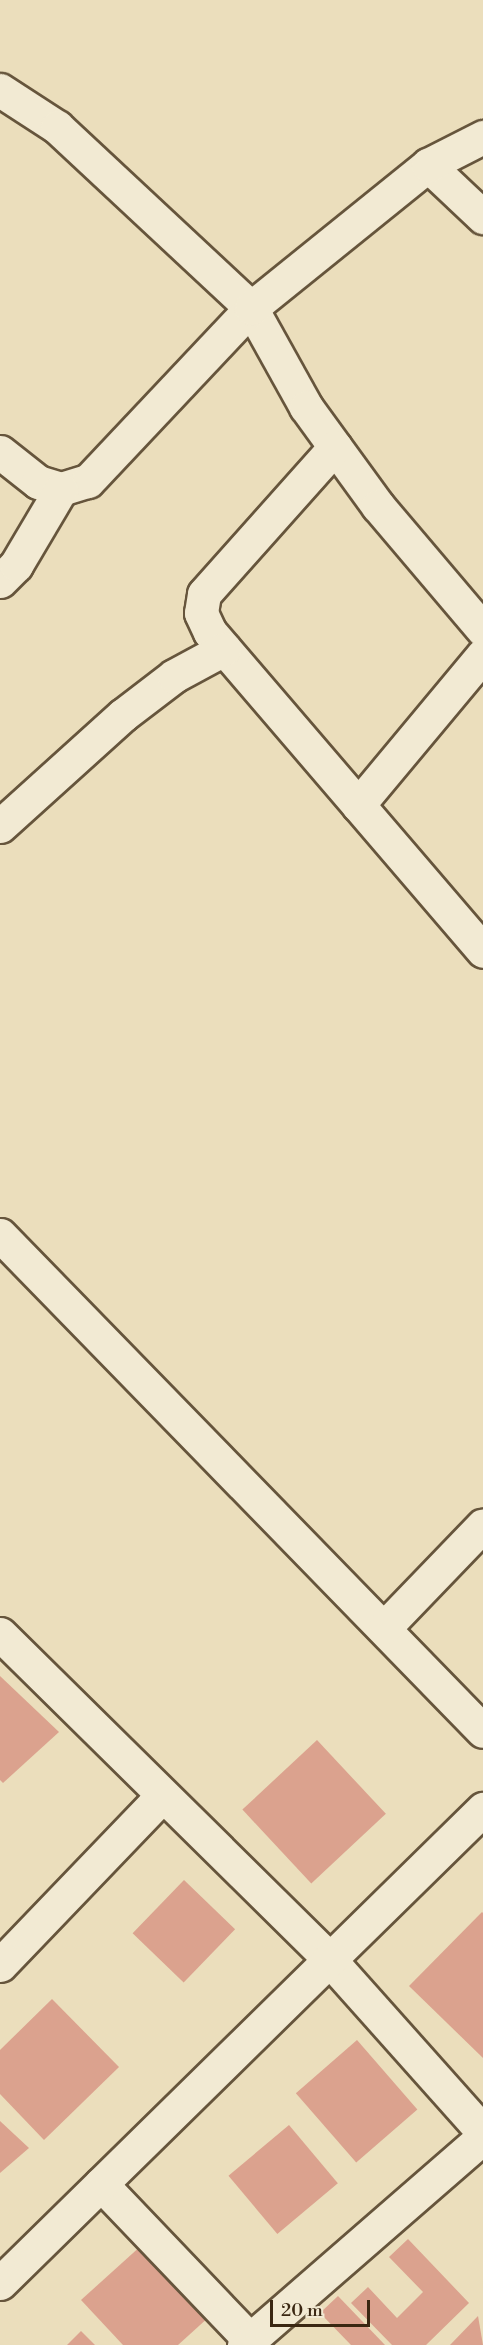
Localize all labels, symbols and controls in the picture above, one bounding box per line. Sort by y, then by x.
scale bar [273,2288,374,2326]
text: 20 m [281,2299,323,2322]

